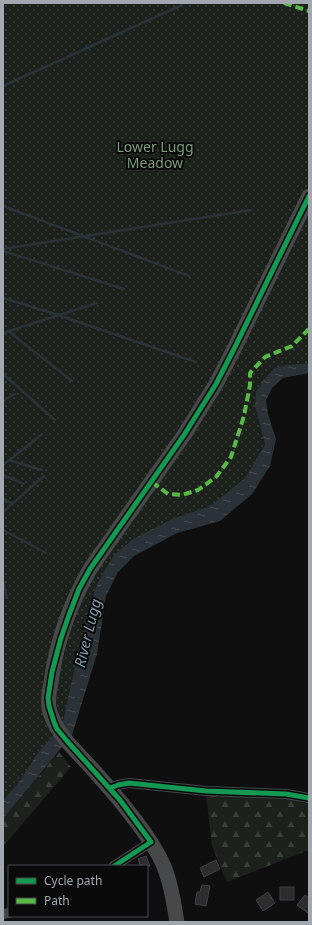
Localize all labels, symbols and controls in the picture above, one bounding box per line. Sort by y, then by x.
park label: Lower Lugg Meadow [116,137,194,172]
water label: River Lugg [69,596,105,669]
legend [8,865,148,917]
text: Cycle path [44,872,102,889]
text: Path [44,892,70,909]

